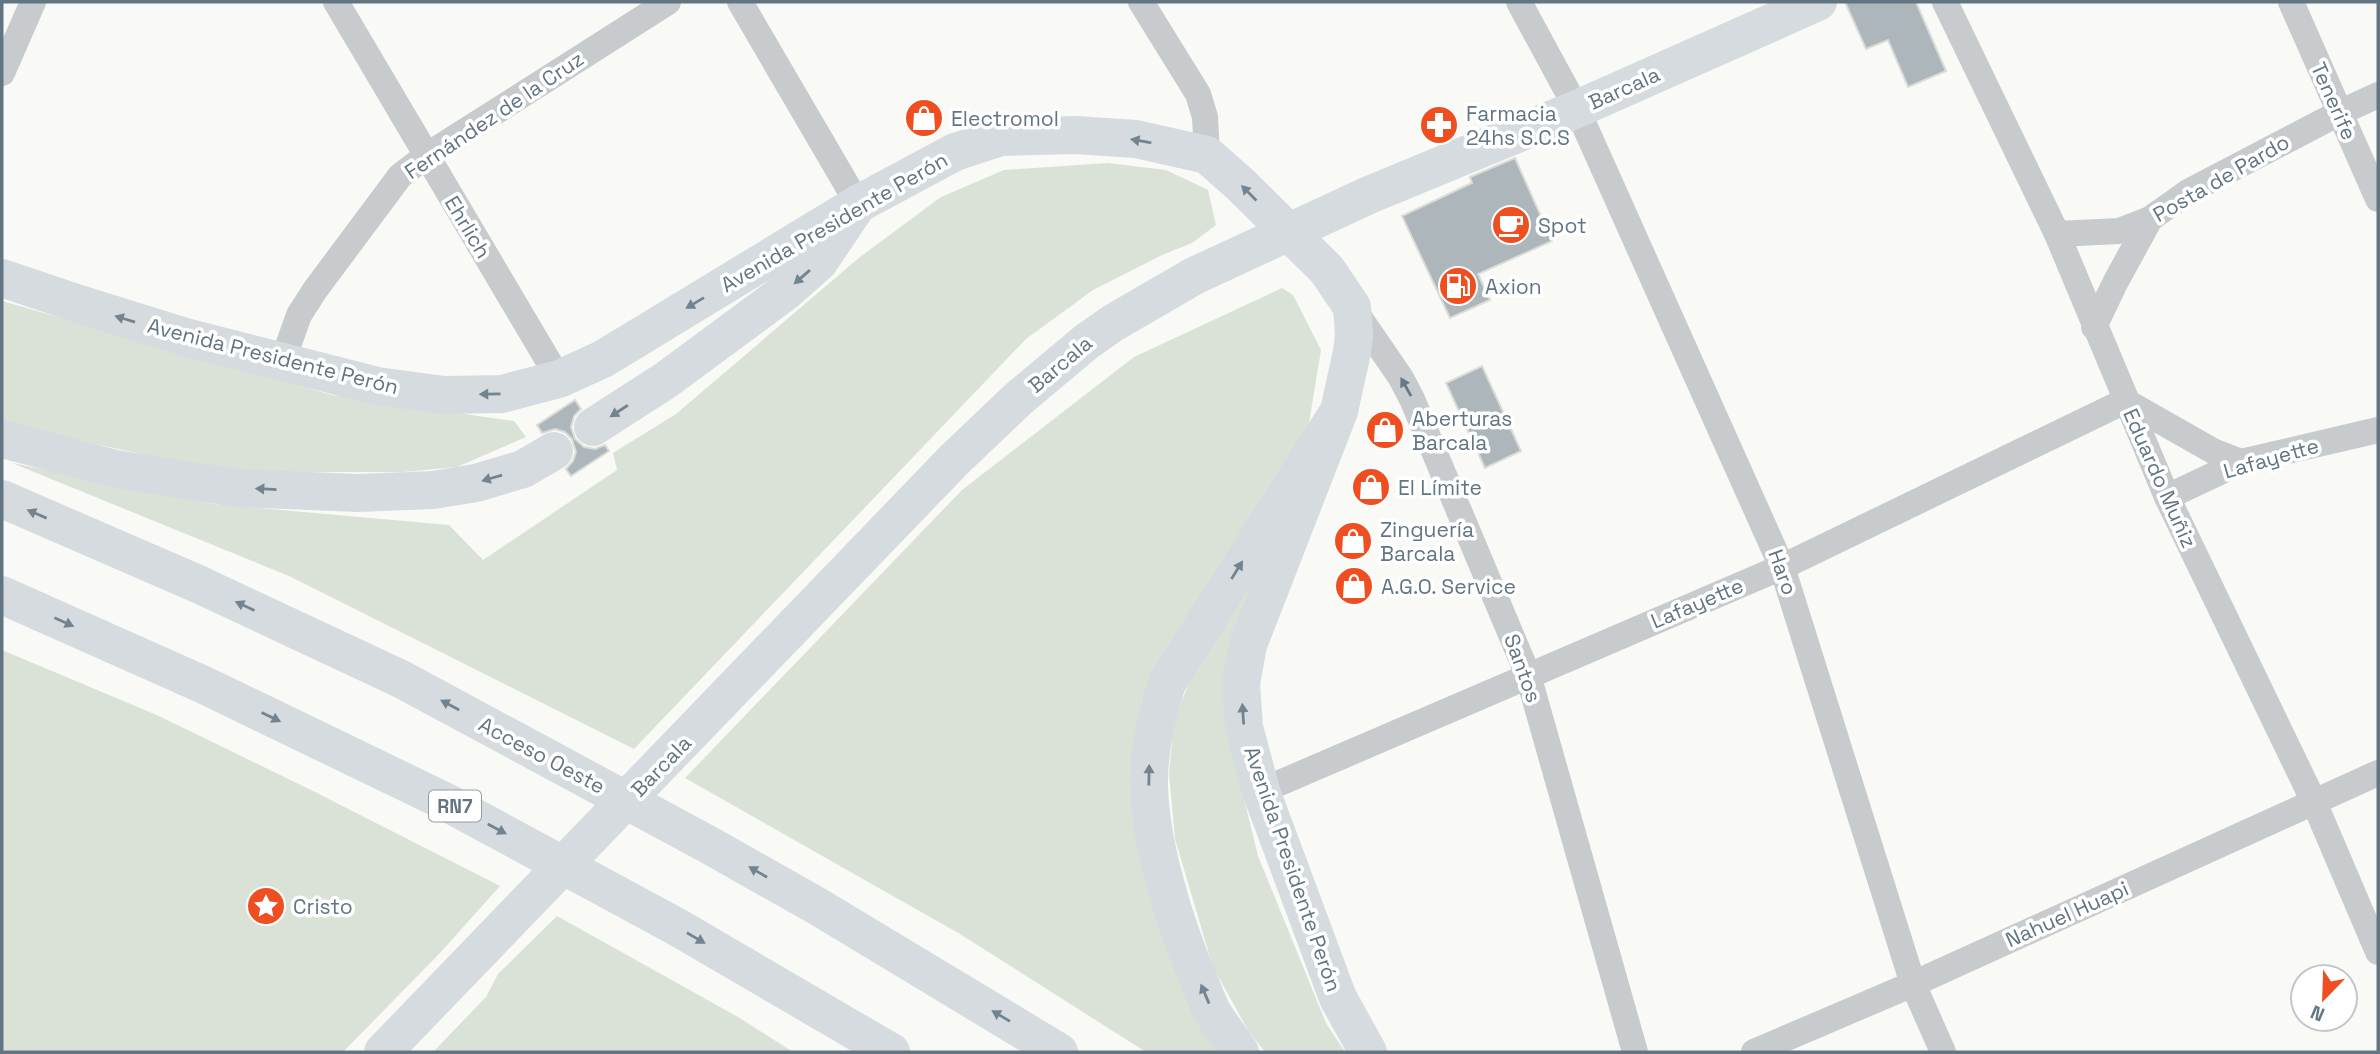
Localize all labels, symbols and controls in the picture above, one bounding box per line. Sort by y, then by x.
street label: Fernández de la Cruz [399,45,589,185]
street label: Tenerife [2305,58,2363,144]
street label: Barcala [1584,60,1664,116]
shop icon: Electromol [903,97,945,139]
place label: Farmacia 24hs S.C.S [1466,100,1570,151]
pharmacy icon: Farmacia 24hs S.C.S [1418,104,1460,146]
place label: Electromol [951,105,1059,132]
street label: Posta de Pardo [2148,128,2294,228]
one-way arrow [1130,135,1152,146]
street label: Avenida Presidente Perón [716,146,952,298]
one-way arrow [1242,185,1258,202]
street label: Ehrlich [439,191,497,263]
cafe icon: Spot [1490,204,1532,246]
place label: Spot [1538,212,1587,239]
fuel station icon: Axion [1437,265,1479,307]
one-way arrow [794,269,811,284]
place label: Axion [1485,273,1542,300]
one-way arrow [686,297,705,310]
street label: Avenida Presidente Perón [145,312,401,400]
one-way arrow [114,313,135,323]
street label: Barcala [1022,329,1098,399]
one-way arrow [1400,376,1412,396]
one-way arrow [478,388,500,400]
one-way arrow [609,404,628,417]
street label: Eduardo Muñiz [2117,404,2203,552]
place label: Aberturas Barcala [1412,405,1512,456]
shop icon: Aberturas Barcala [1364,409,1406,451]
street label: Lafayette [2220,432,2322,484]
shop icon: El Límite [1350,466,1392,508]
one-way arrow [482,474,503,484]
place label: El Límite [1398,474,1482,501]
one-way arrow [255,483,277,494]
one-way arrow [26,509,47,520]
place label: Zinguería Barcala [1380,516,1474,567]
shop icon: Zinguería Barcala [1332,520,1374,562]
street label: Haro [1762,546,1804,598]
one-way arrow [1231,560,1244,580]
shop icon: A.G.O. Service [1333,565,1375,607]
street label: Lafayette [1647,571,1747,635]
place label: A.G.O. Service [1381,573,1516,600]
one-way arrow [235,600,255,611]
one-way arrow [54,616,74,628]
street label: Santos [1498,630,1548,706]
one-way arrow [440,699,460,711]
one-way arrow [1237,703,1248,725]
street label: Acceso Oeste [474,710,610,800]
one-way arrow [261,711,281,723]
street label: Barcala [625,730,697,802]
street label: Avenida Presidente Perón [1238,743,1348,995]
one-way arrow [1144,764,1155,786]
road number: RN7 [429,790,481,821]
one-way arrow [487,823,506,835]
one-way arrow [748,866,767,878]
street label: Nahuel Huapi [2001,875,2133,953]
place icon: Cristo [245,885,287,927]
place label: Cristo [293,893,353,920]
one-way arrow [687,932,706,944]
north arrow [2289,963,2359,1033]
one-way arrow [1199,984,1211,1004]
text: N [2307,999,2328,1027]
one-way arrow [992,1010,1011,1023]

